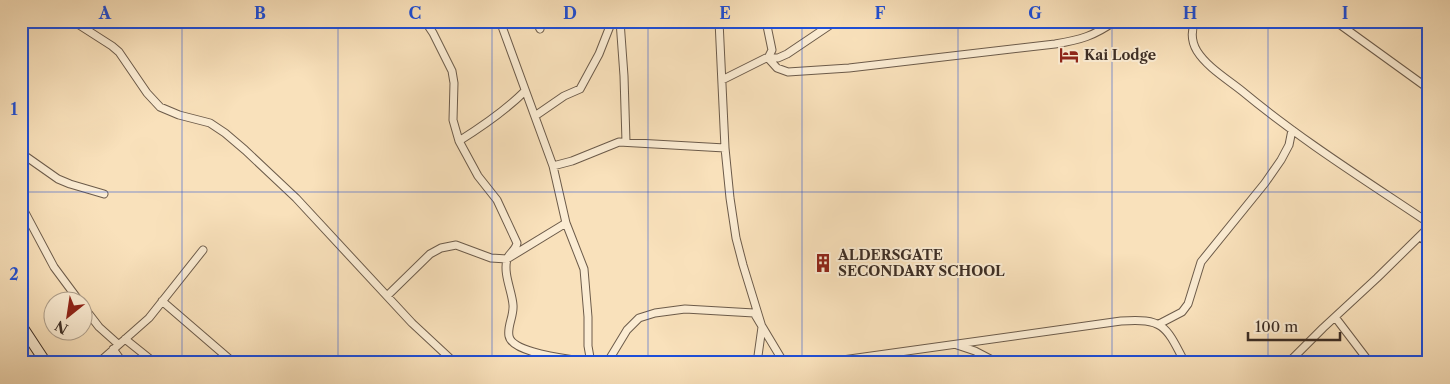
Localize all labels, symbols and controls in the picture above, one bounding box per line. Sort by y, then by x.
text: A [98,3,112,23]
text: B [254,3,266,23]
text: C [409,3,421,23]
text: D [563,3,577,23]
text: E [719,3,731,23]
text: F [875,3,886,23]
text: G [1028,3,1042,23]
text: H [1183,3,1197,23]
text: I [1342,3,1349,23]
hotel icon: Kai Lodge [1058,44,1080,66]
place label: Kai Lodge [1084,46,1156,64]
text: 1 [10,99,18,119]
place label: ALDERSGATE SECONDARY SCHOOL [837,246,1005,280]
building icon: ALDERSGATE SECONDARY SCHOOL [812,252,834,274]
text: 2 [9,264,19,284]
north arrow [42,292,92,342]
scale bar [1248,309,1340,341]
text: N [52,316,71,338]
text: 100 m [1255,317,1298,336]

